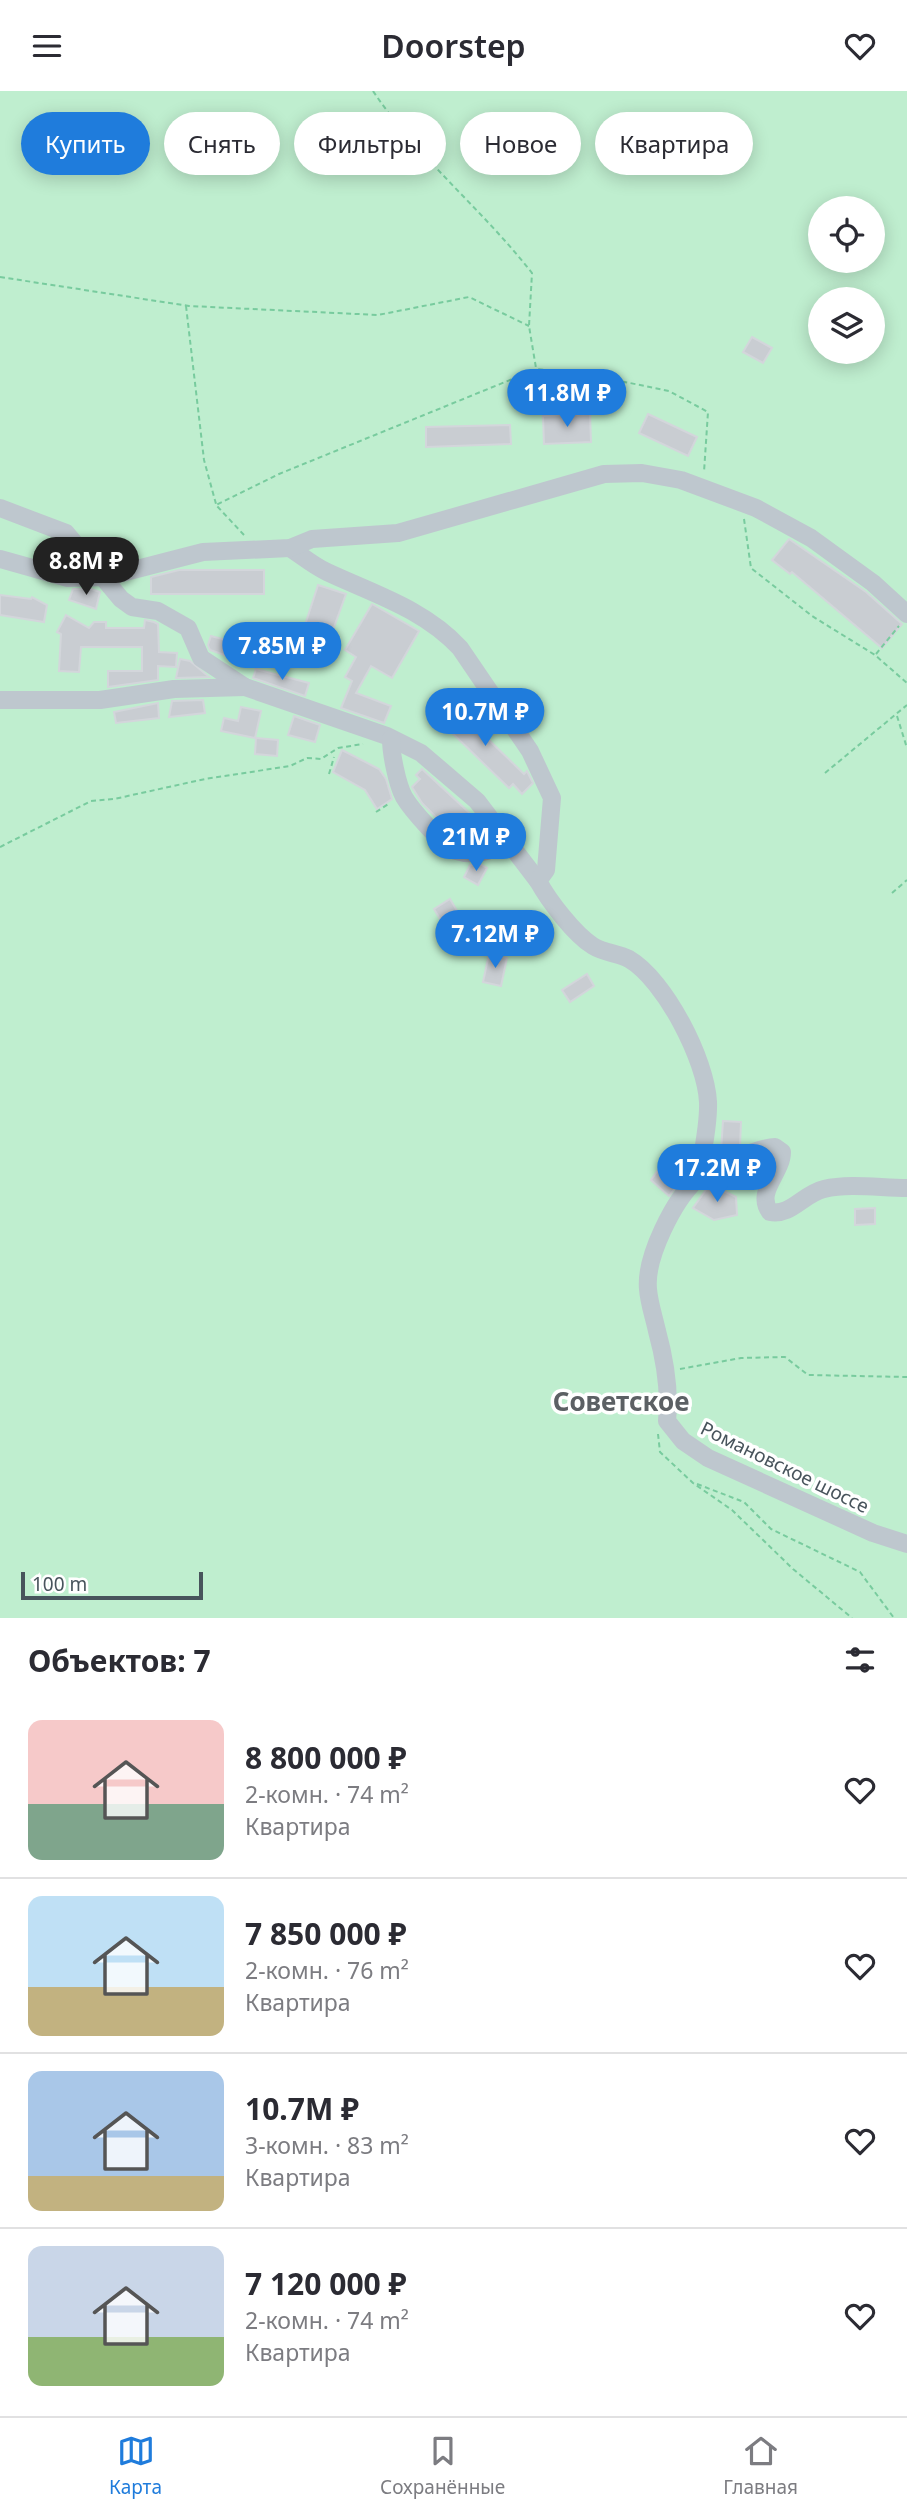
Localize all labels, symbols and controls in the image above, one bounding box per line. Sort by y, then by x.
text: Doorstep [381,24,526,67]
icon: menu [28,27,66,65]
icon: heart [841,27,879,65]
chip: Купить [21,112,150,175]
chip: Снять [164,112,280,175]
chip: Фильтры [294,112,446,175]
chip: Новое [460,112,581,175]
chip: Квартира [595,112,753,175]
map controls [808,196,885,364]
button: locate [808,196,885,273]
button: layers [808,287,885,364]
pin: 11.8M ₽ [502,369,632,429]
text: 11.8M ₽ [523,376,611,408]
pin: 8.8M ₽ [29,538,143,597]
text: 8.8M ₽ [49,544,123,576]
pin: 7.85M ₽ [217,623,347,682]
text: 7.85M ₽ [238,629,326,661]
pin: 10.7M ₽ [420,689,550,748]
text: 10.7M ₽ [441,695,529,727]
pin: 21M ₽ [427,813,525,873]
text: 21M ₽ [442,820,510,852]
pin: 7.12M ₽ [430,911,560,970]
text: 7.12M ₽ [451,917,539,949]
pin: 17.2M ₽ [652,1145,782,1204]
text: 17.2M ₽ [673,1151,761,1183]
district label: Советское [553,1383,689,1419]
street label: Романовское шоссе [696,1415,874,1519]
scale bar [21,1569,203,1601]
text: 100 m [32,1571,87,1597]
text: Объектов: 7 [28,1640,211,1681]
icon: filters [841,1641,879,1679]
text: 8 800 000 ₽ [245,1737,407,1778]
icon: home [84,1748,168,1832]
icon: heart [841,1771,879,1809]
text: 2-комн. · 74 m² [245,1778,409,1810]
text: Квартира [245,1810,351,1842]
text: 7 850 000 ₽ [245,1913,407,1954]
icon: home [84,1924,168,2008]
icon: heart [841,1947,879,1985]
text: 2-комн. · 76 m² [245,1954,409,1986]
text: Квартира [245,1986,351,2018]
text: 10.7M ₽ [245,2088,359,2129]
icon: home [84,2099,168,2183]
icon: heart [841,2122,879,2160]
text: 3-комн. · 83 m² [245,2129,409,2161]
text: Квартира [245,2161,351,2193]
text: 7 120 000 ₽ [245,2263,407,2304]
icon: home [84,2274,168,2358]
icon: heart [841,2297,879,2335]
text: 2-комн. · 74 m² [245,2304,409,2336]
text: Квартира [245,2336,351,2368]
tab: Карта [109,2432,162,2500]
tab: Сохранённые [380,2432,505,2500]
tab: Главная [723,2432,798,2500]

